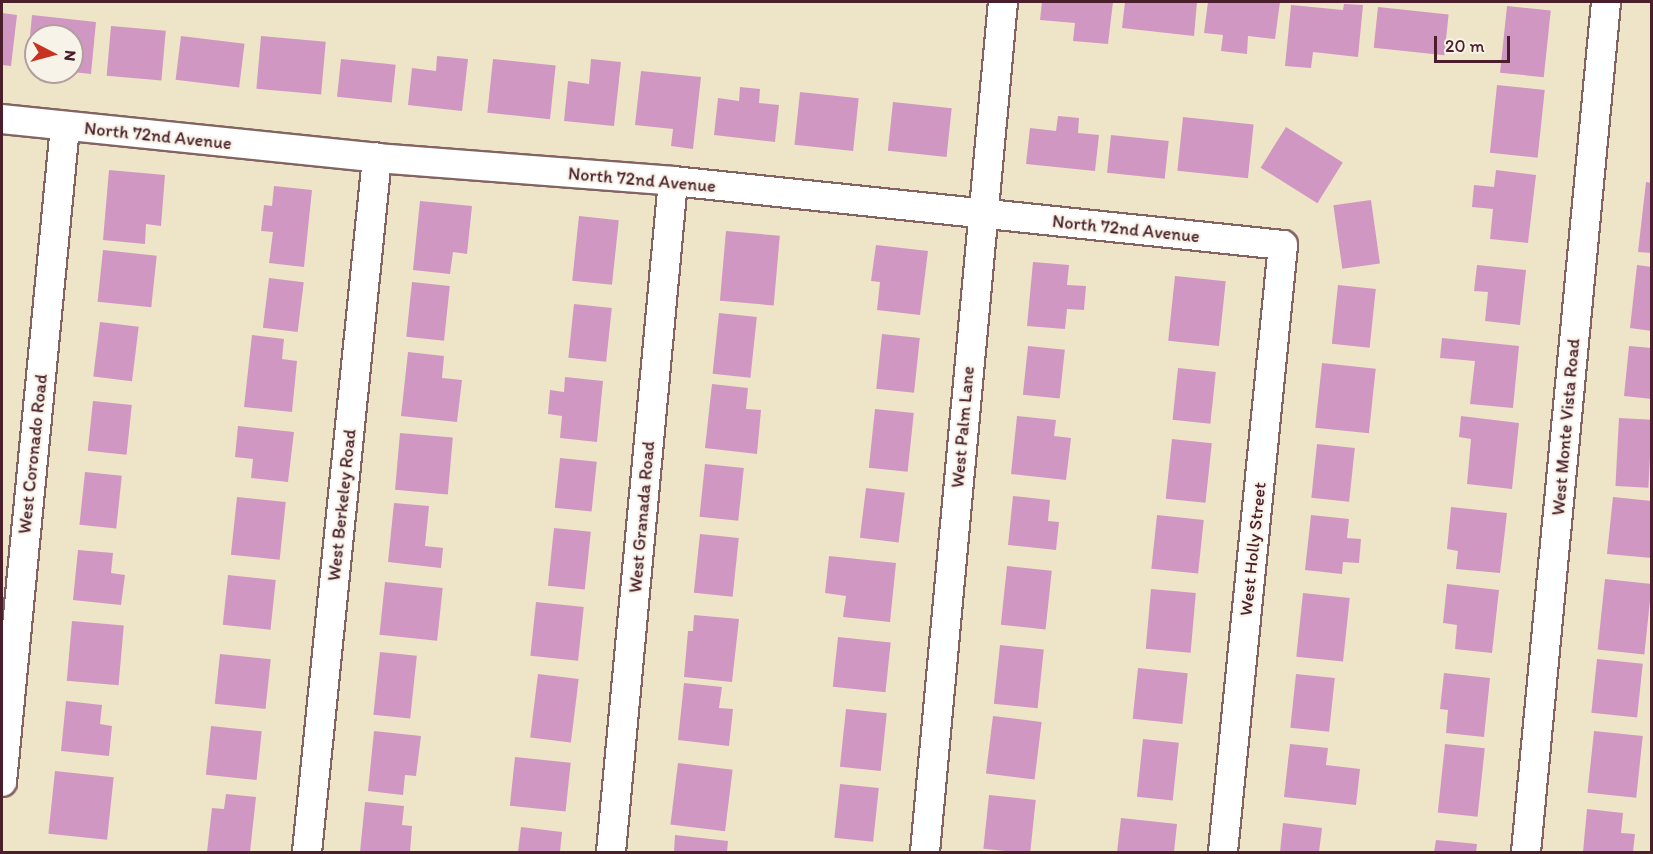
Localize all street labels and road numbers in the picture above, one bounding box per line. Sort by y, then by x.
street label: North 72nd Avenue [84,118,232,154]
street label: North 72nd Avenue [568,163,716,197]
street label: North 72nd Avenue [1052,211,1200,247]
street label: West Monte Vista Road [1548,338,1584,516]
street label: West Palm Lane [947,365,979,489]
street label: West Coronado Road [14,373,52,535]
street label: West Berkeley Road [323,428,361,582]
street label: West Granada Road [625,441,659,593]
street label: West Holly Street [1235,481,1271,617]

